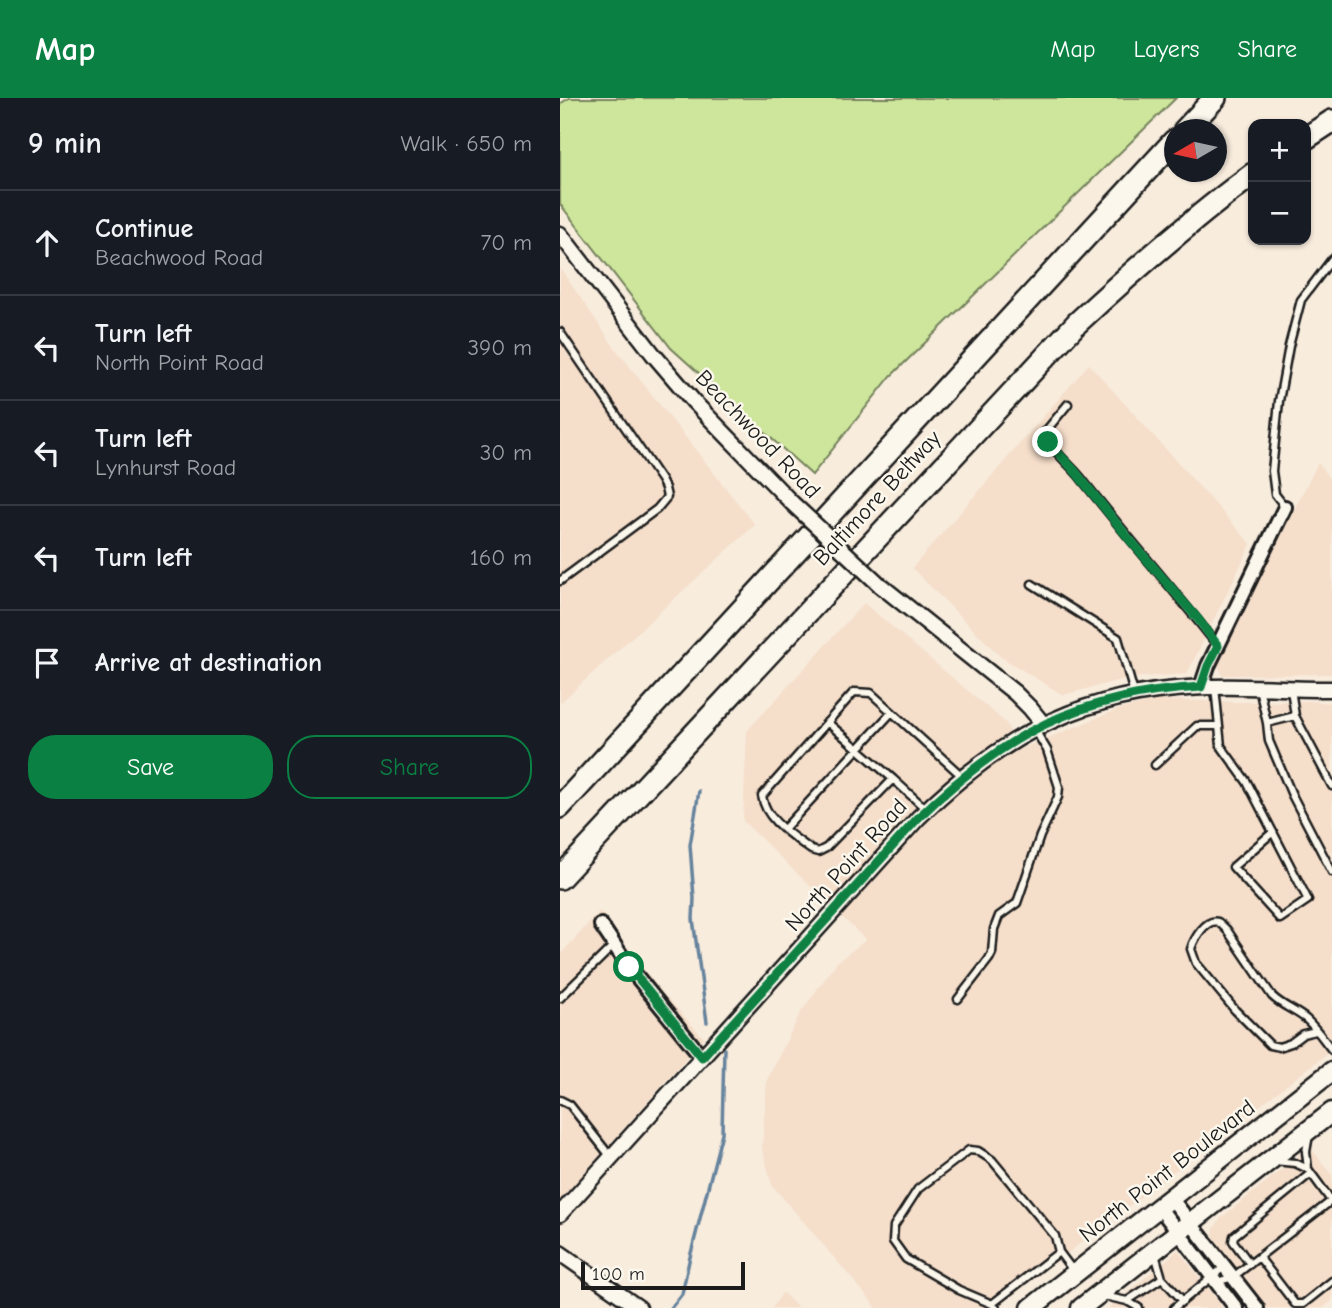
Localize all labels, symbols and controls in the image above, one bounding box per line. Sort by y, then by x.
text: Map [35,30,96,68]
text: Map [1050,35,1096,63]
text: Layers [1134,35,1199,63]
text: Share [1237,35,1297,63]
north arrow [1164,119,1227,182]
map controls [1248,119,1311,245]
button: + [1248,119,1311,182]
text: 9 min [28,126,102,161]
text: Walk · 650 m [401,130,532,157]
button: − [1248,182,1311,245]
text: Continue [95,214,193,244]
icon: ahead [28,224,66,262]
text: 70 m [480,229,532,256]
text: Beachwood Road [95,244,263,271]
text: Turn left [95,319,192,349]
icon: left [28,329,66,367]
text: 390 m [467,334,532,361]
text: North Point Road [95,349,264,376]
street label: Beachwood Road [690,364,826,504]
text: Turn left [95,424,192,454]
street label: Baltimore Beltway [807,424,947,571]
route end [1032,426,1063,457]
icon: left [28,434,66,472]
text: 30 m [480,439,532,466]
text: Lynhurst Road [95,454,236,481]
icon: left [28,539,66,577]
text: Turn left [95,543,192,573]
text: 160 m [470,544,532,571]
icon: arrive [28,644,66,682]
text: Arrive at destination [95,648,322,678]
button: Save [28,735,273,799]
button: Share [287,735,532,799]
street label: North Point Road [779,793,913,937]
route start [613,951,644,982]
street label: North Point Boulevard [1074,1094,1260,1248]
scale bar [581,1259,746,1291]
text: 100 m [592,1263,645,1285]

